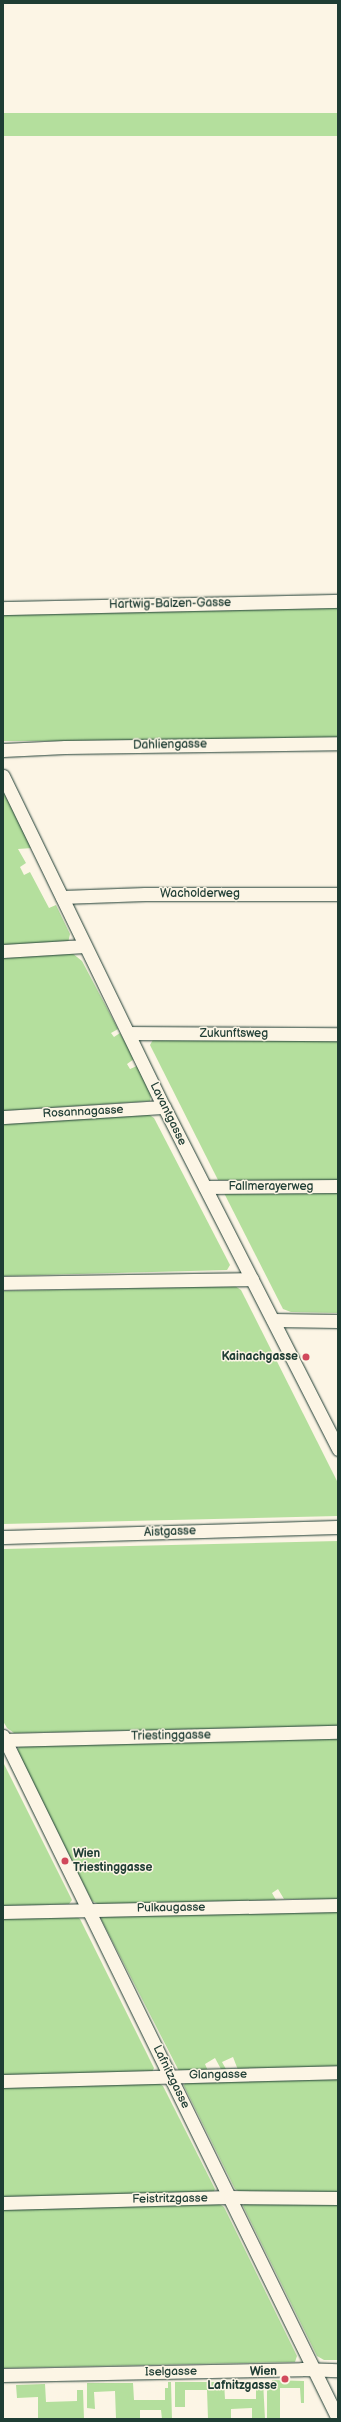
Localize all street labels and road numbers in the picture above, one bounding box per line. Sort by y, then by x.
street label: Hartwig-Balzen-Gasse [109,596,231,612]
street label: Dahliengasse [133,737,207,753]
street label: Wacholderweg [160,887,240,901]
street label: Zukunftsweg [200,1027,268,1041]
street label: Lavantgasse [146,1080,190,1148]
street label: Rosannagasse [42,1103,124,1121]
street label: Fallmerayerweg [228,1180,314,1194]
street label: Aistgasse [144,1524,196,1540]
street label: Triestinggasse [131,1728,211,1744]
street label: Pulkaugasse [136,1900,206,1916]
street label: Lafnitzgasse [149,2043,193,2111]
street label: Glangasse [189,2067,247,2083]
street label: Feistritzgasse [132,2191,208,2207]
street label: Iselgasse [145,2364,197,2380]

